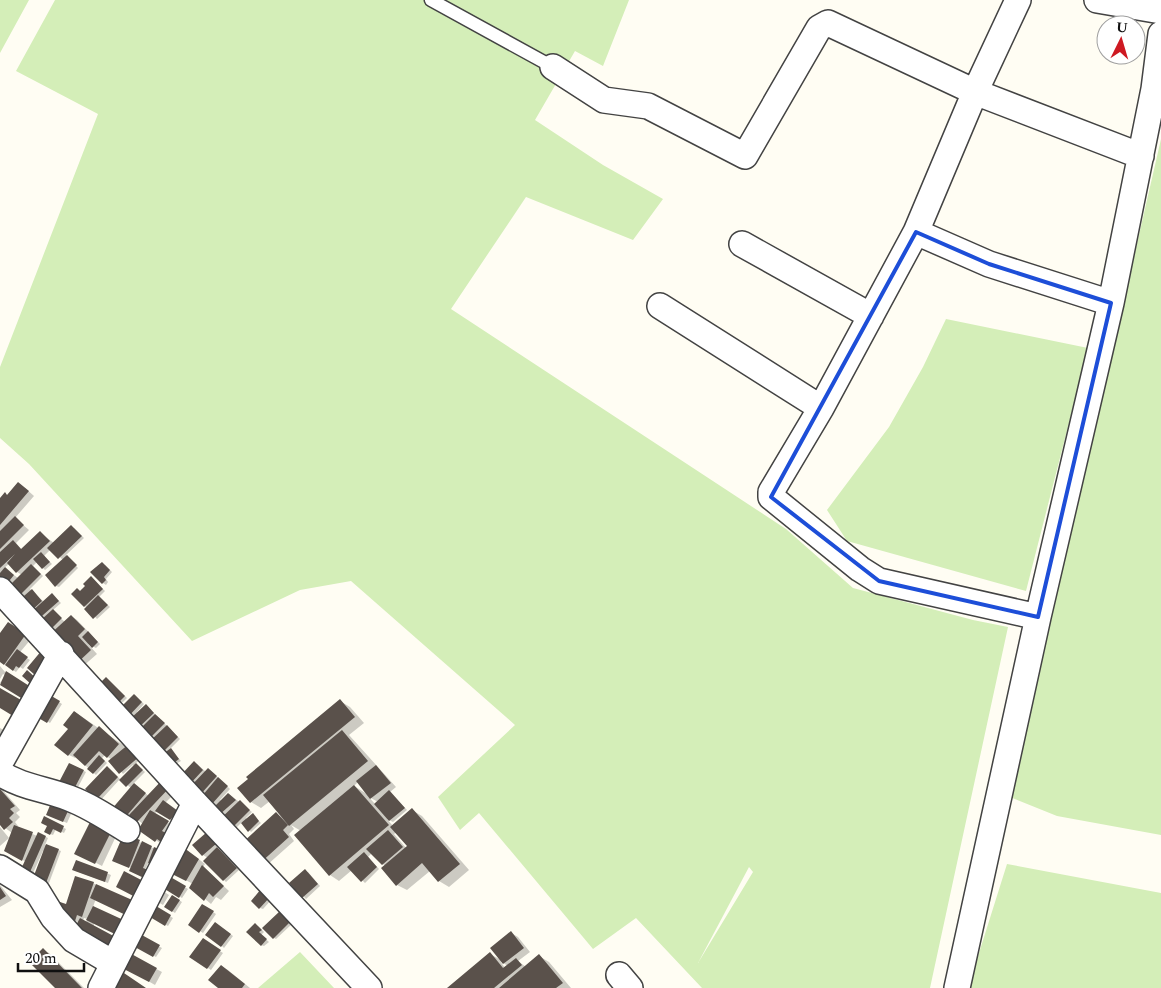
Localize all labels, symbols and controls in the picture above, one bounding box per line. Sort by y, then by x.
north arrow [1096,15,1146,65]
text: U [1115,17,1129,39]
scale bar [18,940,84,972]
text: 20 m [25,947,57,970]

